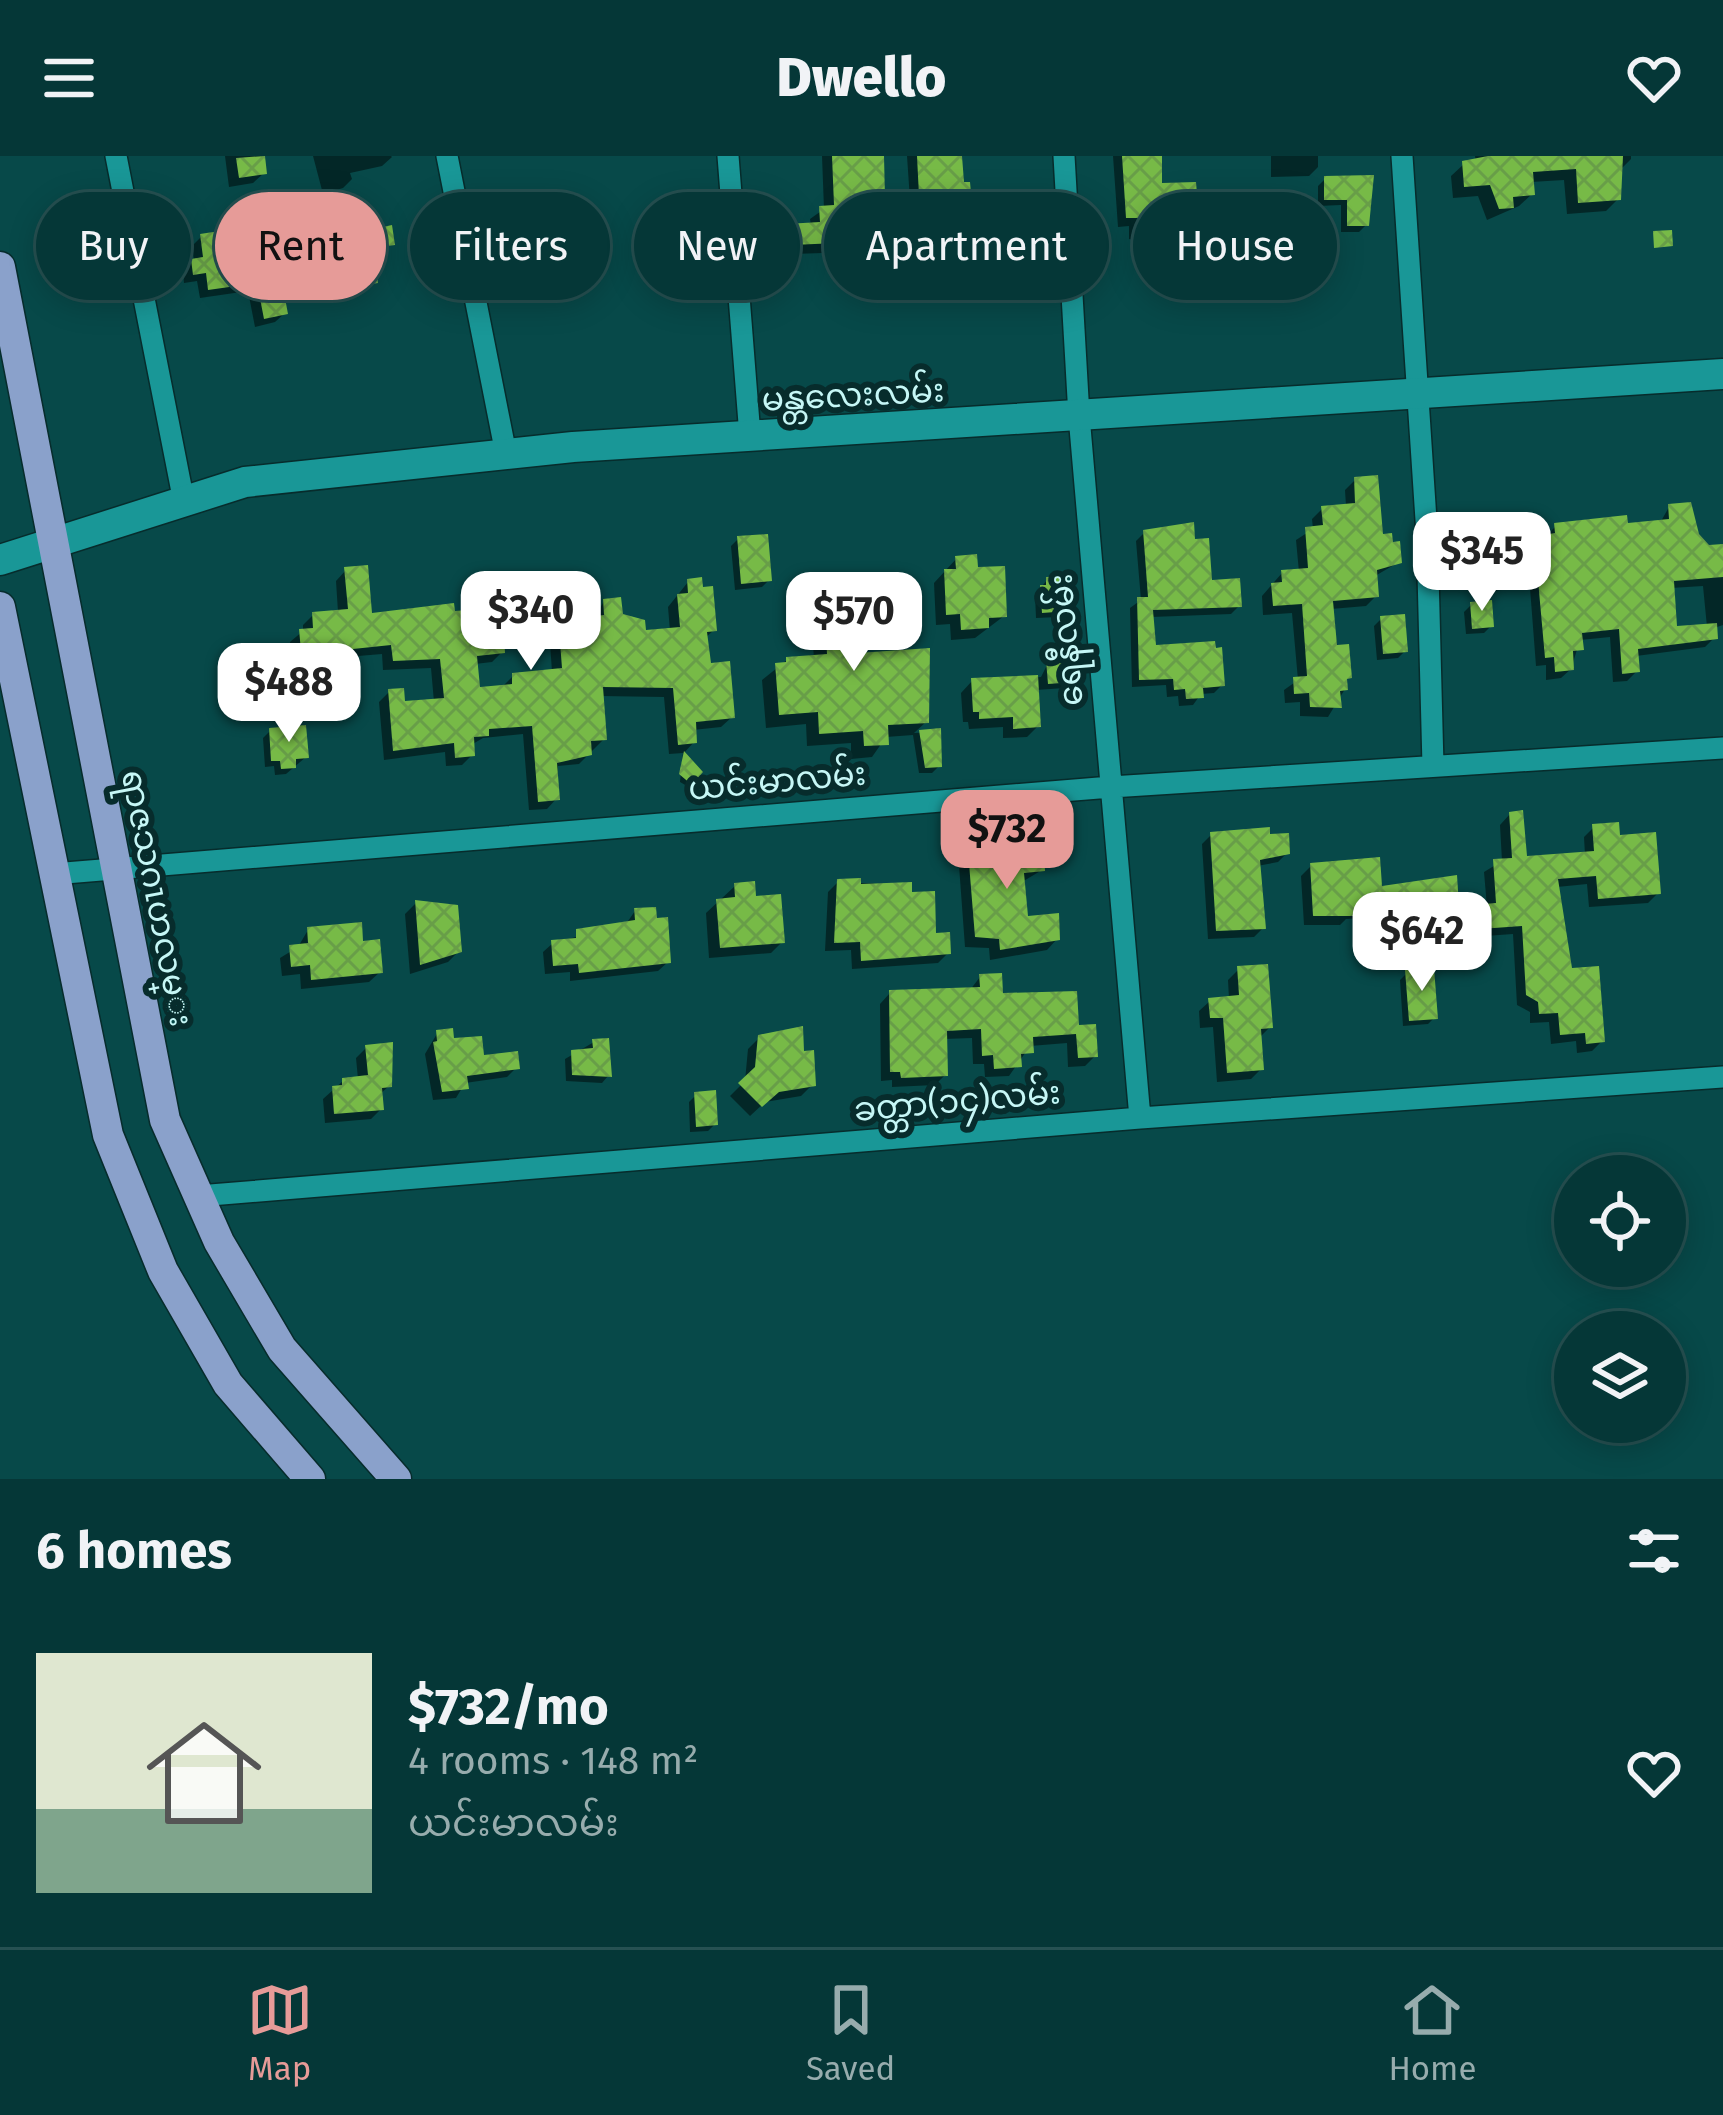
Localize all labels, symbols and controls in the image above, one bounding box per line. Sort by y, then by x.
icon: menu [36,45,102,111]
icon: heart [1621,45,1687,111]
text: Dwello [777,46,946,110]
chip: Buy [36,192,191,300]
chip: Rent [215,192,386,300]
chip: Filters [410,192,610,300]
chip: New [634,192,800,300]
chip: Apartment [824,192,1109,300]
chip: House [1133,192,1337,300]
street label: မန္တလေးလမ်း [760,367,946,426]
pin: $345 [1411,512,1553,614]
text: $345 [1440,528,1524,574]
pin: $340 [460,571,602,673]
street label: ရေနီလမ်း [1037,571,1098,708]
pin: $570 [783,572,925,674]
text: $340 [488,587,574,633]
text: $570 [813,588,895,634]
pin: $488 [218,643,360,745]
text: $488 [245,659,333,705]
street label: ယင်းမာလမ်း [686,750,868,809]
street label: ရာဇသဂၤဟလမ္း [107,767,201,1031]
pin: $732 [936,790,1078,892]
text: $732 [968,806,1046,852]
pin: $642 [1351,892,1493,994]
text: $642 [1380,908,1464,954]
street label: ခတ္တာ(၁၄)လမ်း [852,1069,1063,1136]
map controls [1554,1155,1686,1443]
button: locate [1554,1155,1686,1287]
button: layers [1554,1311,1686,1443]
icon: filters [1621,1518,1687,1584]
text: 6 homes [36,1520,232,1582]
text: $732/mo [408,1676,609,1738]
icon: home [132,1701,276,1845]
text: 4 rooms · 148 m² [408,1738,698,1784]
icon: heart [1621,1740,1687,1806]
text: ယင်းမာလမ်း [408,1800,619,1846]
tab: Map [247,1977,313,2089]
tab: Saved [806,1977,895,2089]
tab: Home [1388,1977,1476,2089]

